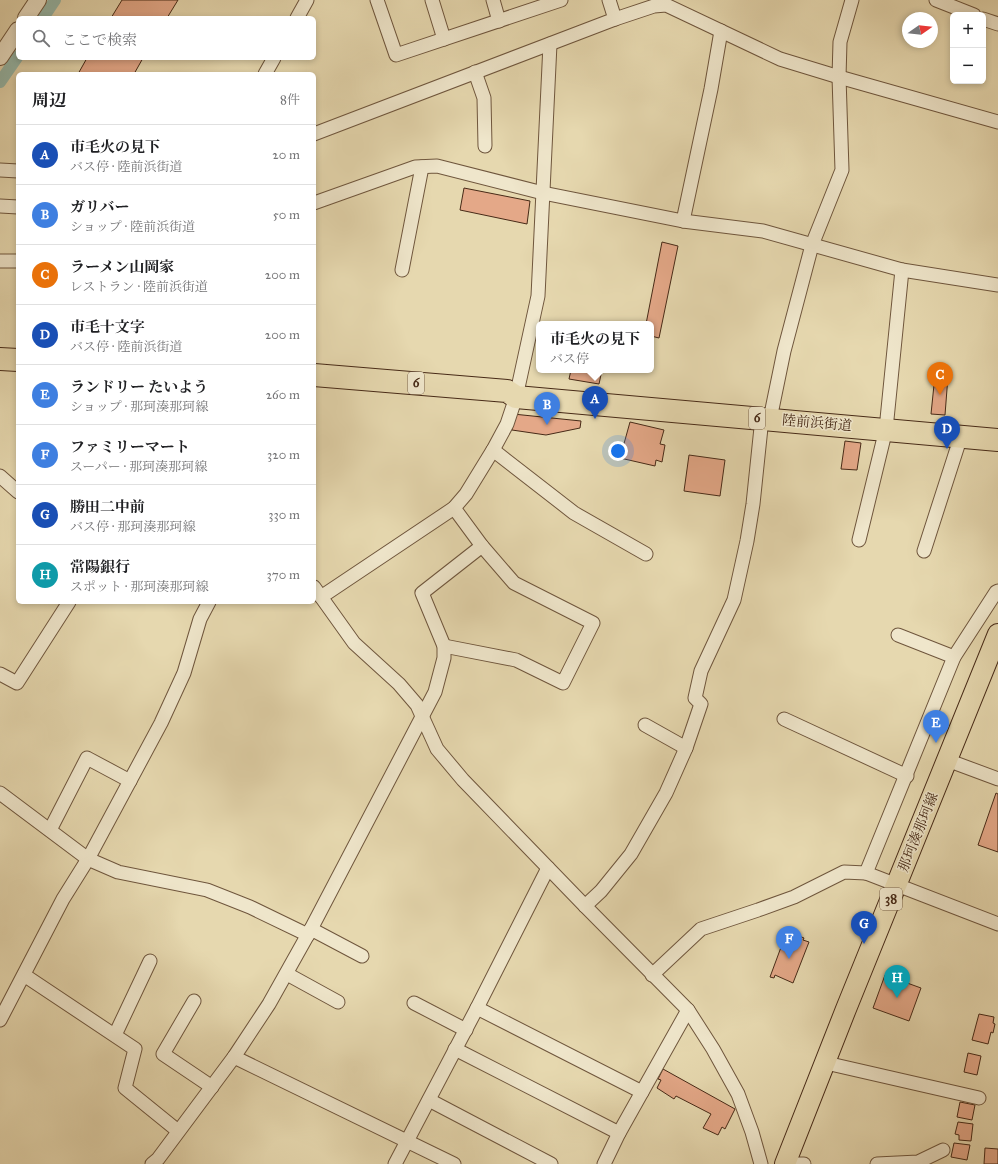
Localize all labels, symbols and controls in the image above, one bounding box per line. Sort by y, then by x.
north arrow [902,12,938,48]
map controls [950,12,986,84]
button: + [950,12,986,48]
search box [16,16,316,60]
icon: search [30,27,52,49]
text: ここで検索 [62,31,137,49]
button: − [950,48,986,84]
text: 周辺 [32,90,66,111]
text: 8件 [280,92,300,108]
text: 市毛火の見下 [70,138,160,156]
text: A [41,147,49,163]
text: 20 m [272,147,300,163]
text: バス停 · 陸前浜街道 [70,159,182,175]
text: ガリバー [70,198,130,216]
text: B [41,207,49,223]
text: 50 m [273,207,300,223]
text: ショップ · 陸前浜街道 [70,219,195,235]
text: ラーメン山岡家 [70,258,174,276]
text: C [41,267,49,283]
text: 200 m [265,267,300,283]
text: レストラン · 陸前浜街道 [70,279,208,295]
text: 市毛十文字 [70,318,145,336]
popup [536,321,654,373]
text: D [40,327,50,343]
text: 200 m [265,327,300,343]
text: 市毛火の見下 [550,330,640,348]
text: バス停 · 陸前浜街道 [70,339,182,355]
text: バス停 [550,351,589,367]
pin: C [927,362,953,395]
road number: 6 [408,372,424,394]
text: ランドリー たいよう [70,378,208,396]
pin: A [582,386,608,419]
text: E [40,387,50,403]
text: 260 m [266,387,300,403]
pin: B [534,392,560,425]
text: ショップ · 那珂湊那珂線 [70,399,208,415]
road number: 6 [749,407,765,429]
street label: 陸前浜街道 [781,411,853,435]
pin: D [934,416,960,449]
text: ファミリーマート [70,438,190,456]
your location [608,441,628,461]
text: F [41,447,49,463]
text: 320 m [267,447,300,463]
text: スーパー · 那珂湊那珂線 [70,459,207,475]
text: 勝田二中前 [70,498,145,516]
text: G [40,507,50,523]
text: 330 m [268,507,300,523]
text: バス停 · 那珂湊那珂線 [70,519,195,535]
text: 常陽銀行 [70,558,130,576]
text: H [39,567,51,583]
text: 370 m [267,567,300,583]
text: スポット · 那珂湊那珂線 [70,579,208,595]
pin: E [923,710,949,743]
street label: 那珂湊那珂線 [894,790,942,874]
road number: 38 [880,888,902,910]
pin: G [851,911,877,944]
pin: F [776,926,802,959]
pin: H [884,965,910,998]

